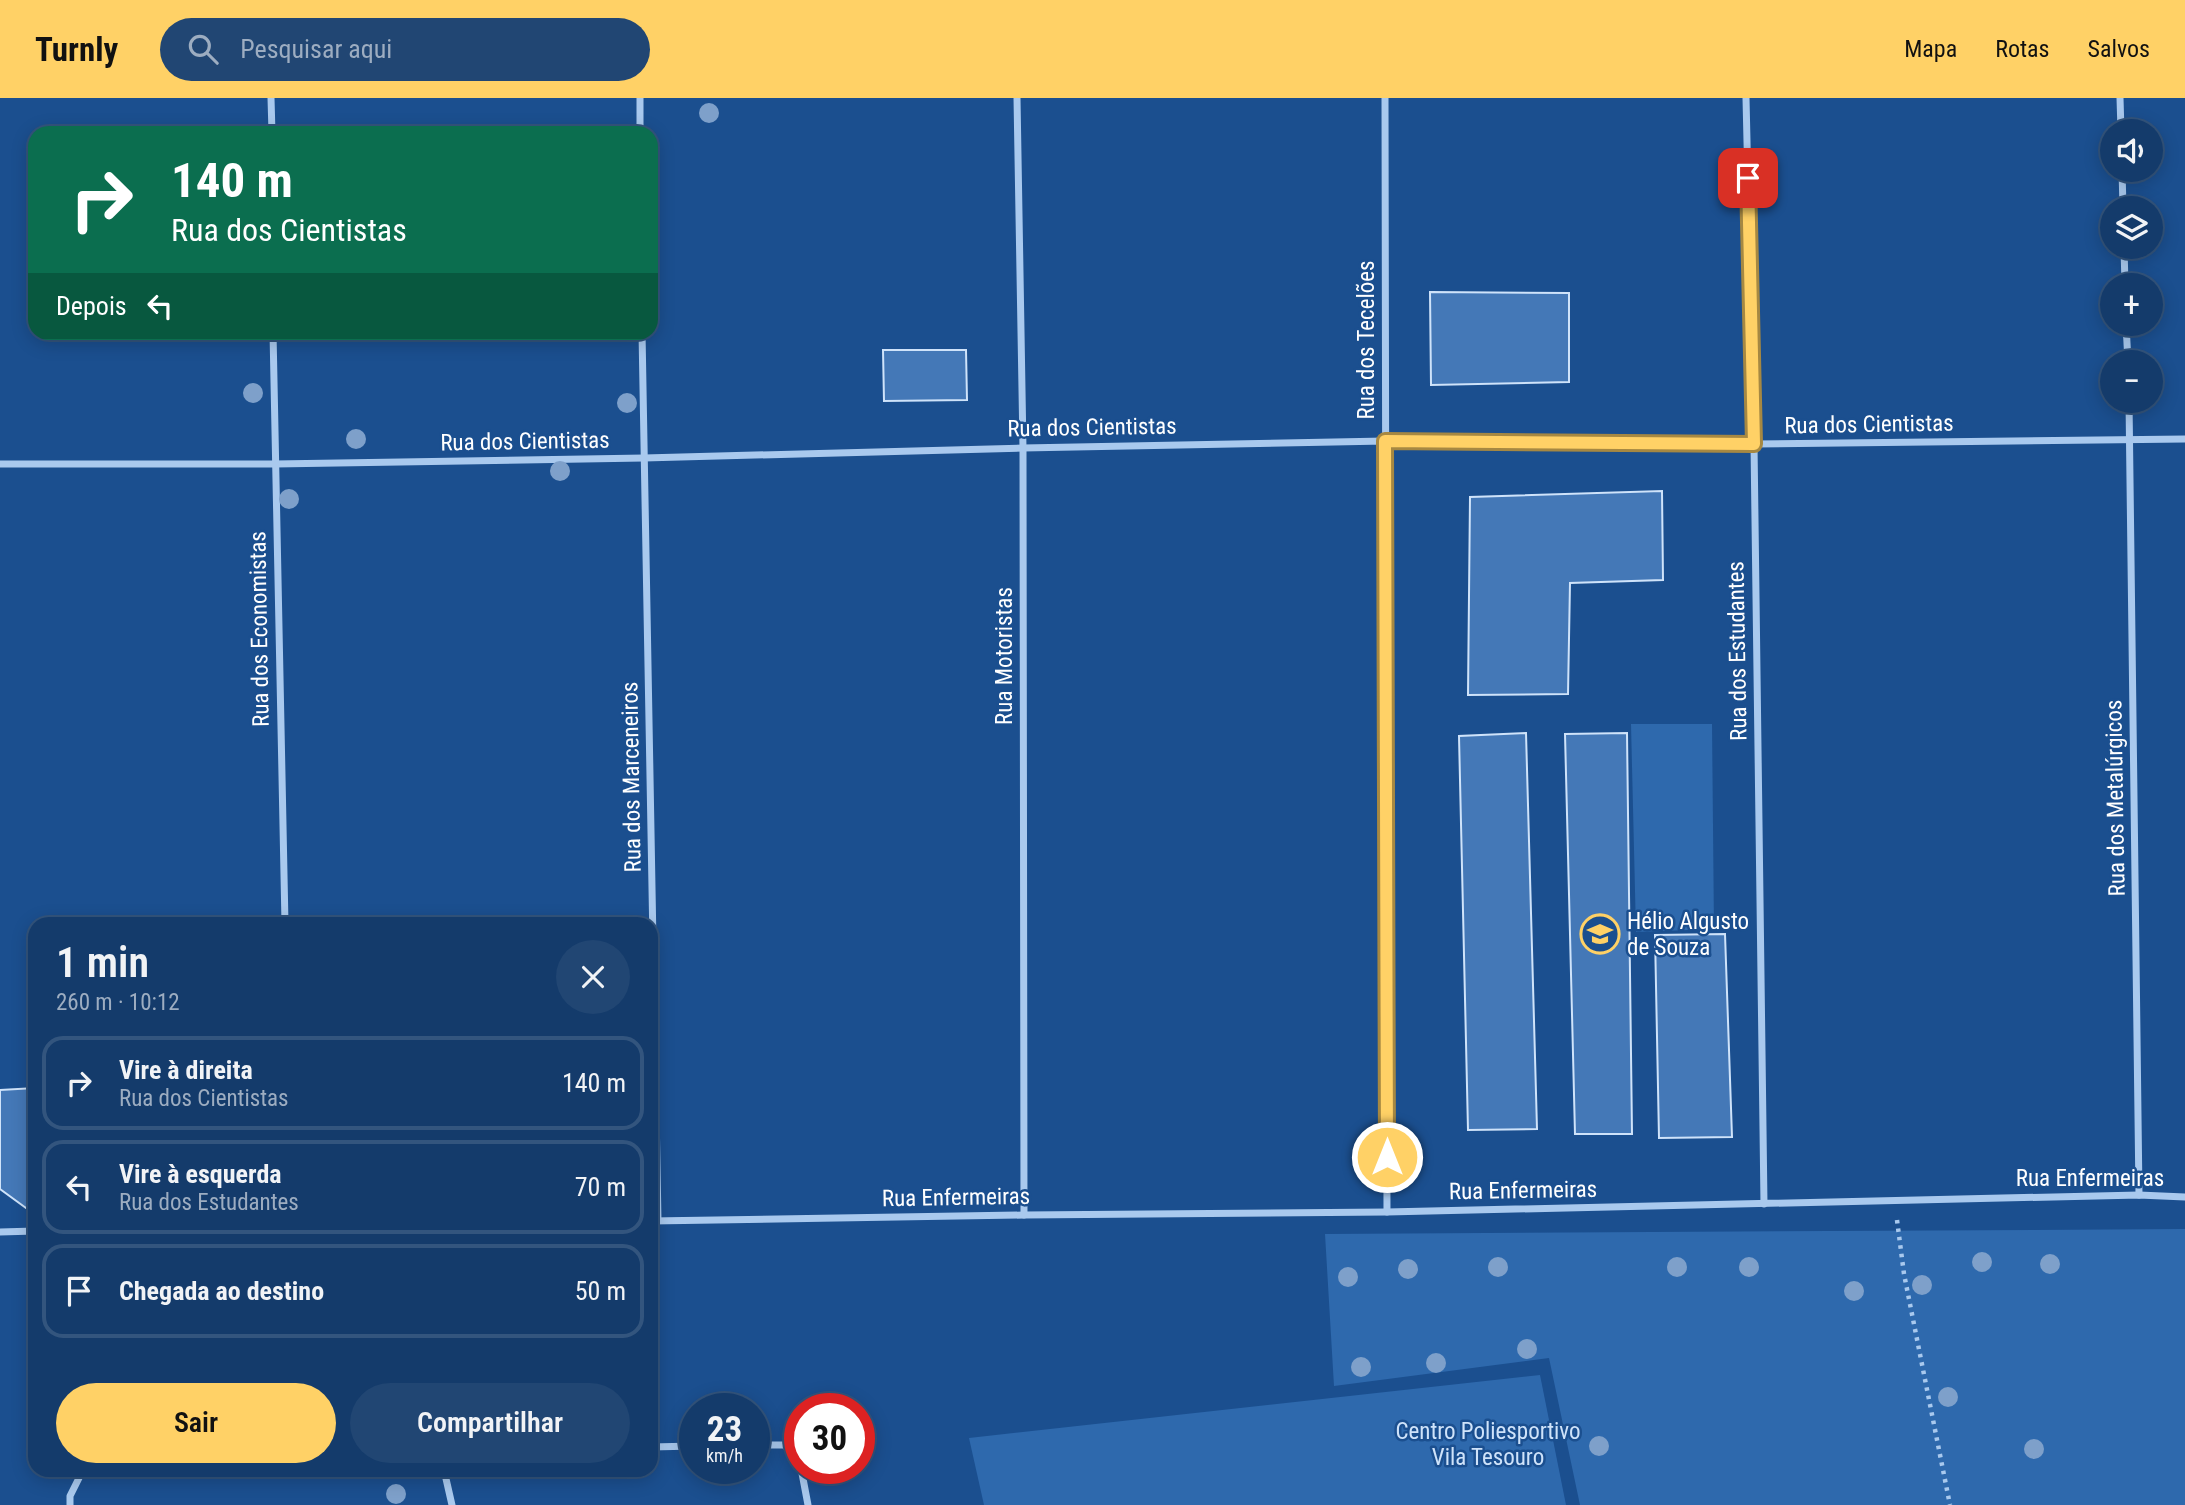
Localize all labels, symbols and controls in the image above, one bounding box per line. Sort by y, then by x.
search box [160,18,650,81]
text: Turnly [35,30,118,69]
icon: search [184,30,222,68]
text: Pesquisar aqui [240,34,392,64]
text: Mapa [1904,35,1957,63]
text: Rotas [1995,35,2049,63]
text: Salvos [2087,35,2150,63]
map controls [2100,119,2163,413]
button: sound [2100,119,2163,182]
pin [1718,148,1778,208]
text: 140 m [171,152,293,209]
icon: right [56,154,147,245]
icon: arrive [1729,159,1767,197]
button: layers [2100,196,2163,259]
text: Rua dos Cientistas [171,211,407,249]
street label: Rua dos Tecelões [1353,260,1380,420]
button: + [2100,273,2163,336]
icon: left [141,287,179,325]
text: Depois [56,291,127,321]
button: − [2100,350,2163,413]
street label: Rua dos Cientistas [1784,410,1954,439]
street label: Rua dos Cientistas [1007,413,1177,442]
street label: Rua dos Cientistas [440,427,610,456]
street label: Rua dos Economistas [244,531,275,727]
street label: Rua dos Estudantes [1722,561,1753,741]
street label: Rua Motoristas [991,587,1018,725]
street label: Rua dos Marceneiros [616,681,647,873]
street label: Rua dos Metalúrgicos [2100,699,2131,897]
place label: Hélio Algusto de Souza [1627,908,1749,961]
school or university icon: Hélio Algusto de Souza [1579,913,1621,955]
text: 1 min [56,938,149,987]
button: close [556,940,630,1014]
text: 260 m · 10:12 [56,989,180,1016]
text: Vire à direita [119,1055,253,1085]
icon: right [60,1064,98,1102]
text: 140 m [562,1068,626,1098]
text: Rua dos Cientistas [119,1085,288,1112]
position arrow [1350,1120,1424,1194]
text: Vire à esquerda [119,1159,282,1189]
street label: Rua Enfermeiras [2016,1165,2164,1192]
icon: left [60,1168,98,1206]
text: 70 m [575,1172,626,1202]
street label: Rua Enfermeiras [1449,1176,1597,1205]
street label: Rua Enfermeiras [882,1183,1030,1212]
text: Rua dos Estudantes [119,1189,299,1216]
icon: arrive [60,1272,98,1310]
text: Chegada ao destino [119,1276,324,1306]
text: 50 m [575,1276,626,1306]
button: Sair [56,1383,336,1463]
button: Compartilhar [350,1383,630,1463]
speed limit sign: 30 [784,1393,875,1484]
text: 23 [707,1409,742,1450]
park label: Centro Poliesportivo Vila Tesouro [1395,1418,1581,1471]
text: km/h [706,1445,743,1466]

